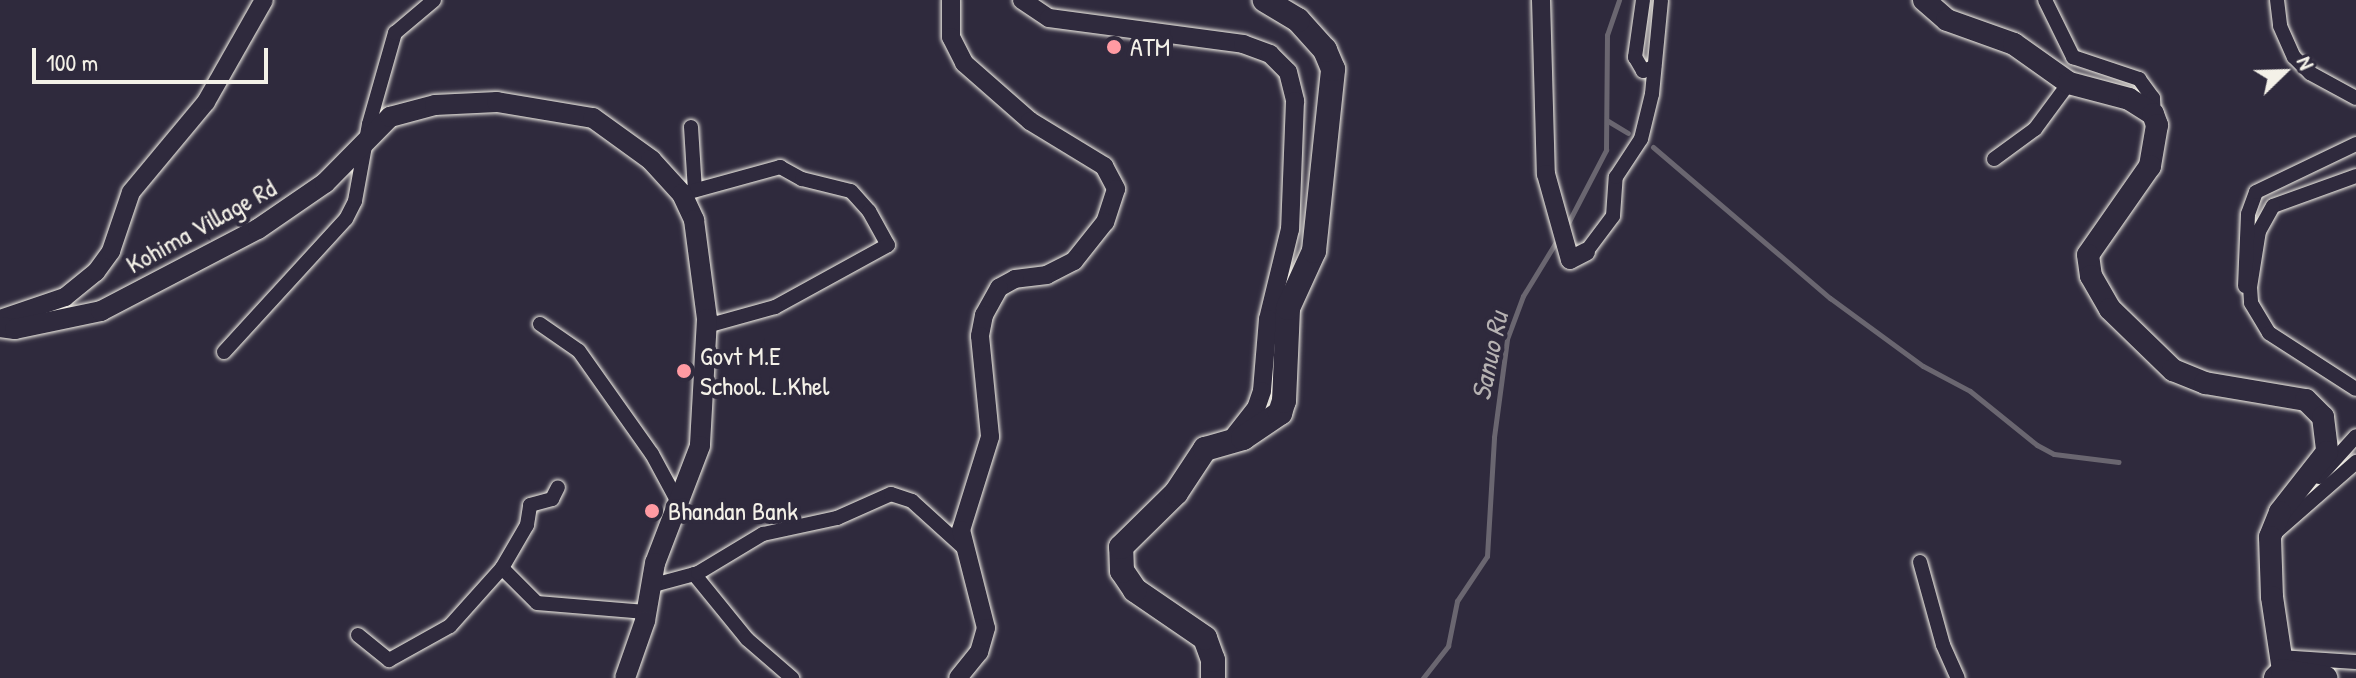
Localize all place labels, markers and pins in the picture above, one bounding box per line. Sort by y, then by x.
place label: ATM [1130,31,1170,63]
marker: ATM [1105,38,1123,56]
place label: Govt M.E School. L.Khel [700,340,829,402]
marker: Govt M.E School. L.Khel [675,362,693,380]
place label: Bhandan Bank [668,495,798,527]
marker: Bhandan Bank [643,502,661,520]

